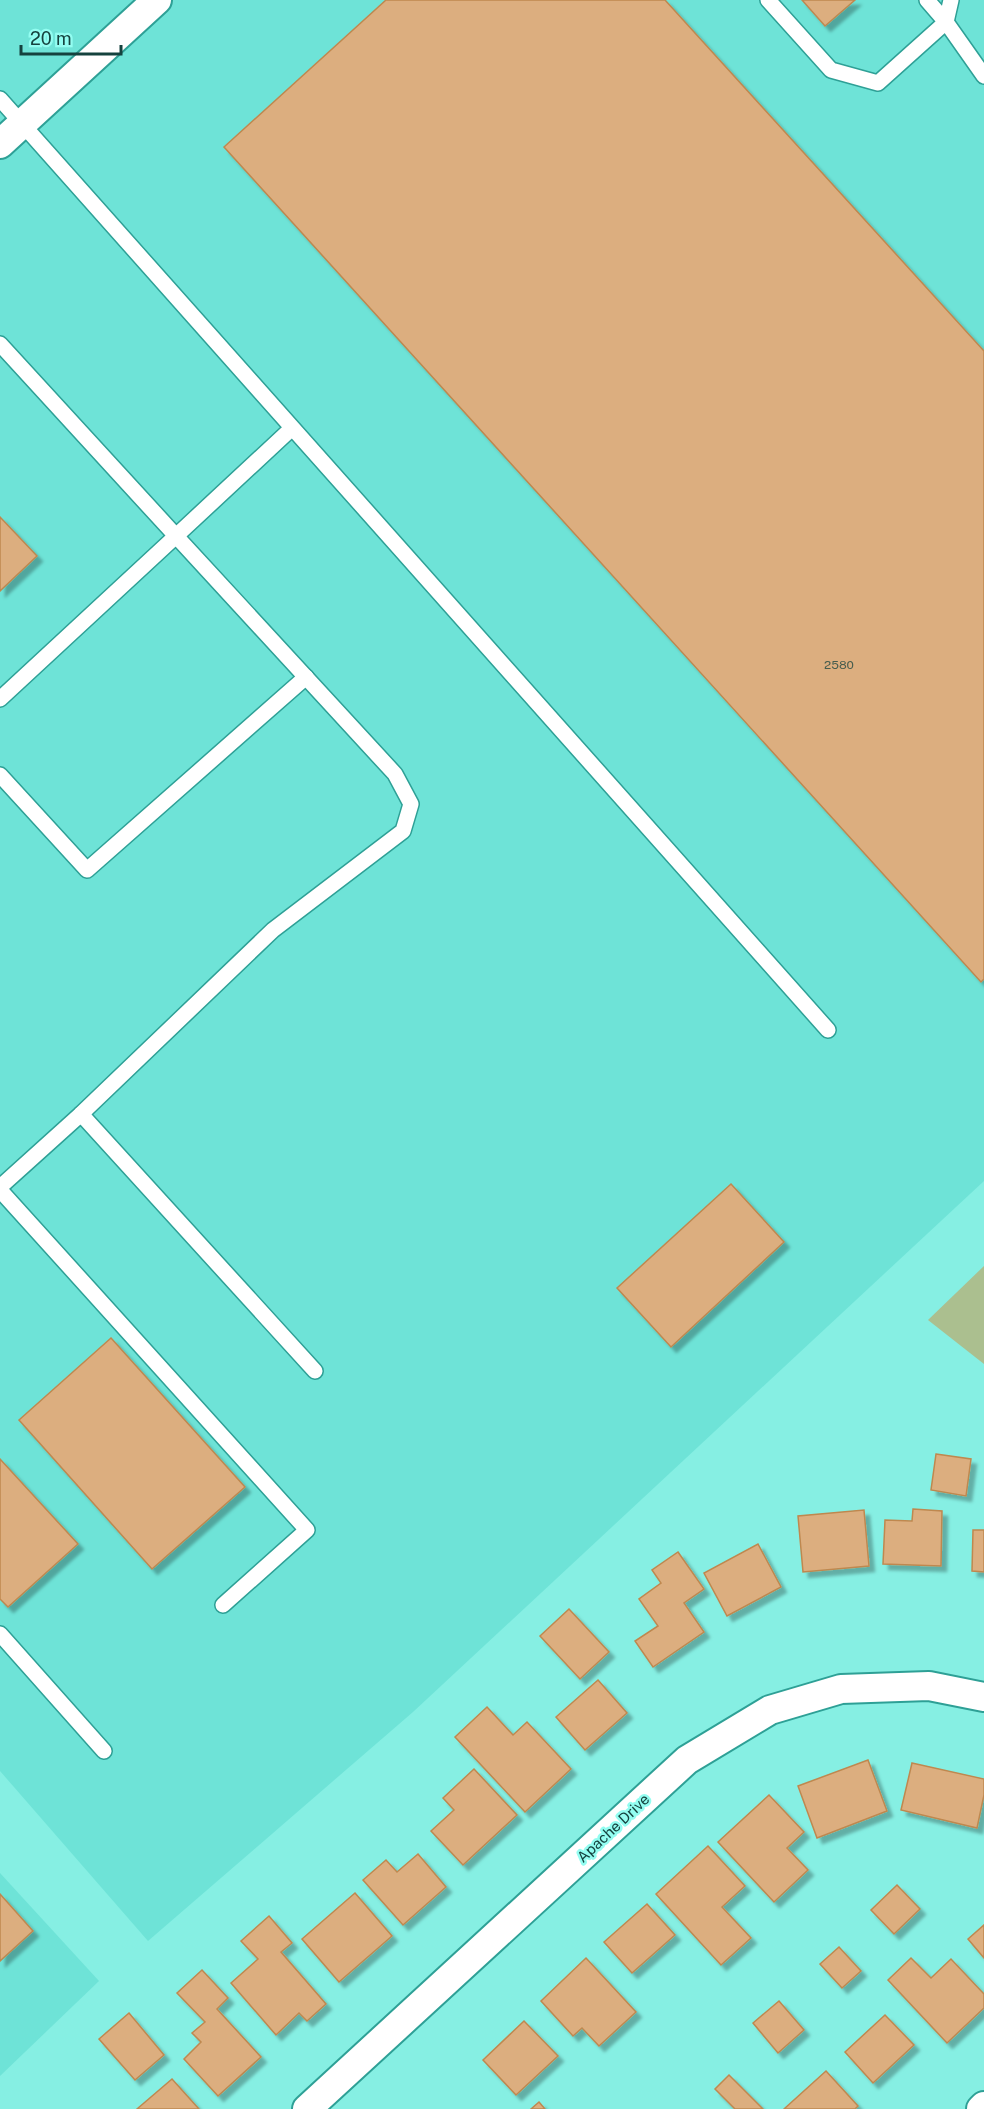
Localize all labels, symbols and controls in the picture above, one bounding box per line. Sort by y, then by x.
scale bar [21,18,122,56]
text: 20 m [30,28,72,49]
house number: 2580 [824,658,854,672]
street label: Apache Drive [573,1790,653,1866]

